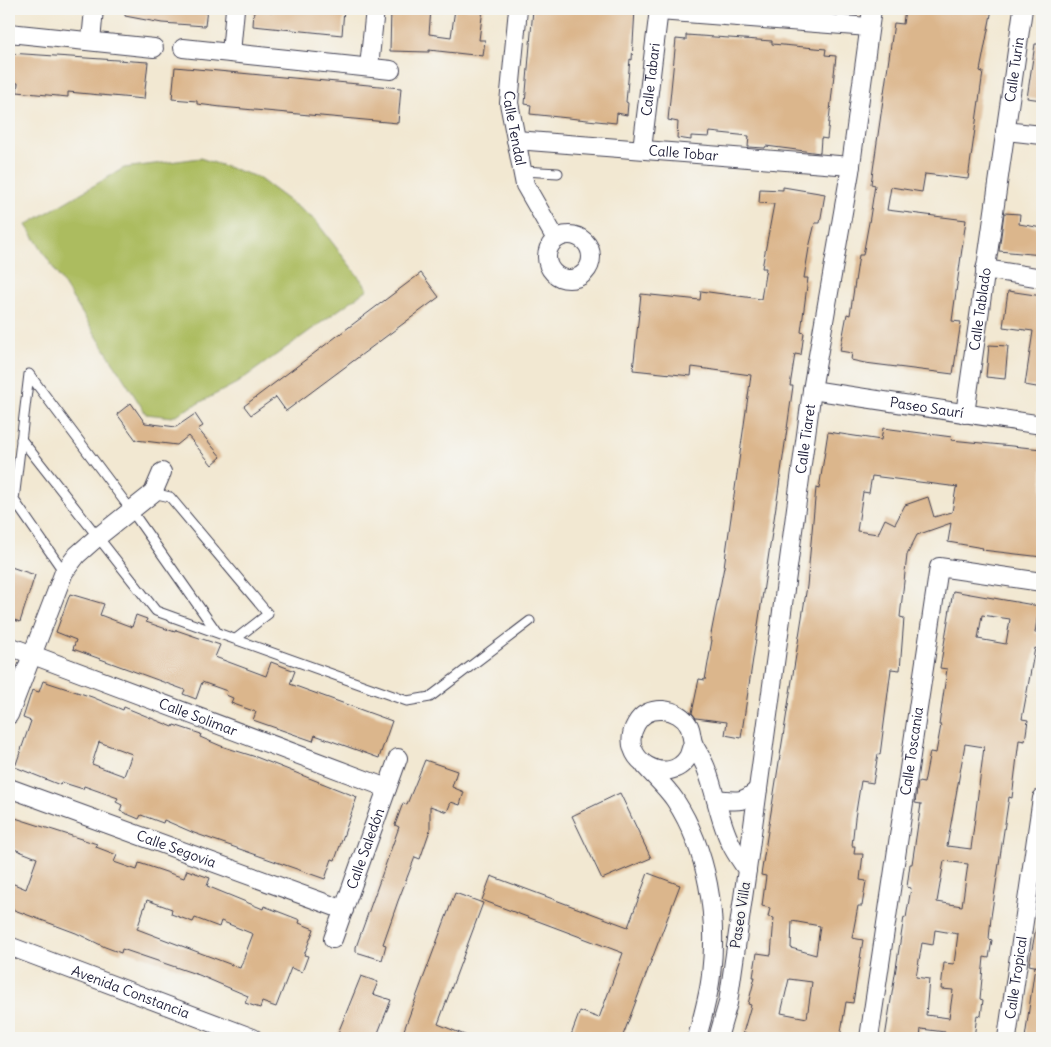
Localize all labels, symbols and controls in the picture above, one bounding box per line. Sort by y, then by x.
street label: Calle Turin [1001,36,1028,103]
street label: Calle Tabari [637,42,664,117]
street label: Calle Tendal [500,90,530,167]
street label: Calle Tobar [648,141,719,165]
street label: Calle Tablado [965,266,995,352]
street label: Paseo Saurí [889,393,965,422]
street label: Calle Tiaret [792,403,819,475]
street label: Calle Solimar [156,694,240,740]
street label: Calle Toscania [896,706,927,797]
street label: Calle Saledón [343,806,388,892]
street label: Calle Segovia [134,826,218,872]
street label: Paseo Villa [726,880,754,950]
street label: Calle Tropical [1001,935,1031,1020]
street label: Avenida Constancia [69,961,192,1022]

